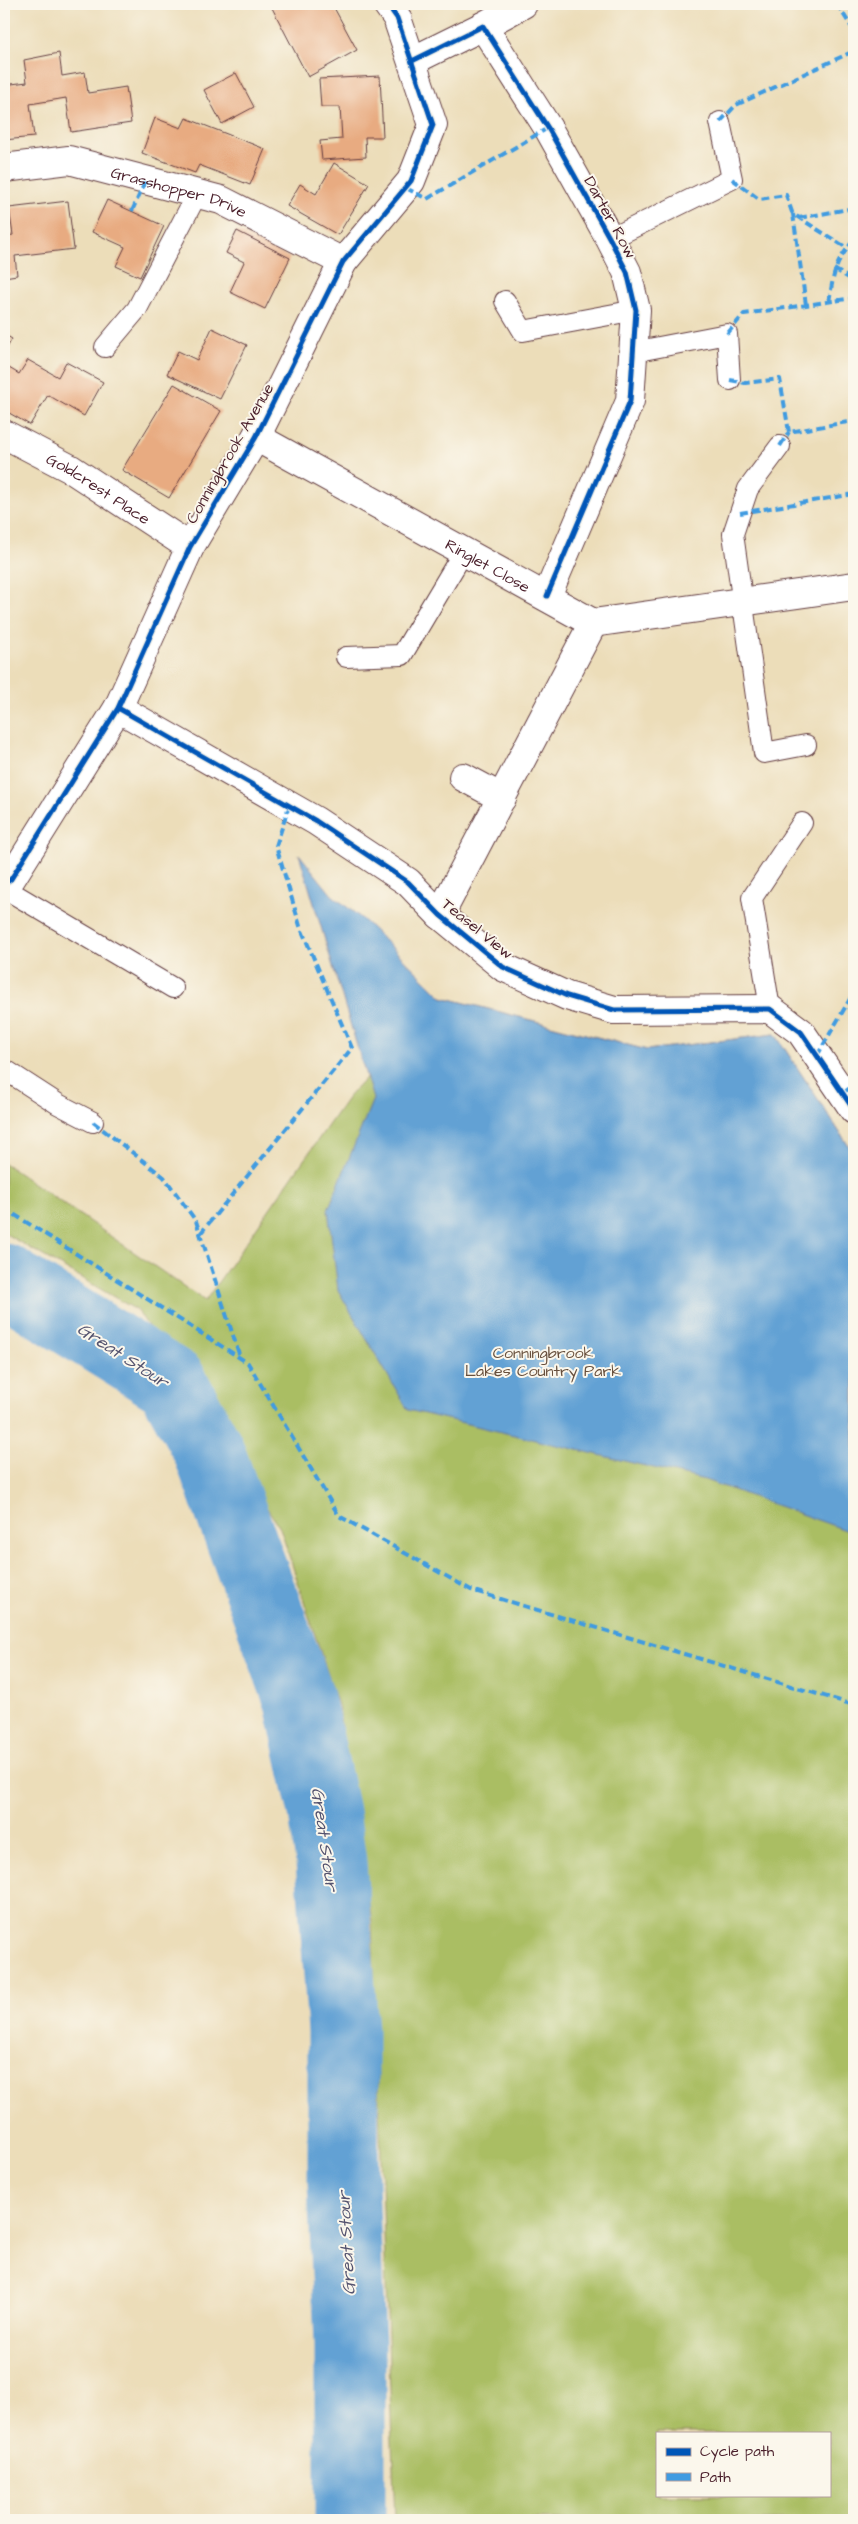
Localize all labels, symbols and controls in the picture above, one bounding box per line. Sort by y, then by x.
street label: Grasshopper Drive [108,161,251,224]
street label: Darter Row [578,172,642,263]
street label: Conningbrook Avenue [181,379,280,528]
street label: Goldcrest Place [42,448,154,530]
street label: Ringlet Close [441,534,534,598]
street label: Teasel View [437,893,518,965]
water label: Great Stour [72,1317,175,1395]
park label: Conningbrook Lakes Country Park [465,1342,621,1383]
water label: Great Stour [305,1786,344,1894]
water label: Great Stour [331,2188,362,2295]
legend [656,2432,830,2496]
text: Cycle path [700,2441,775,2463]
text: Path [700,2467,731,2488]

